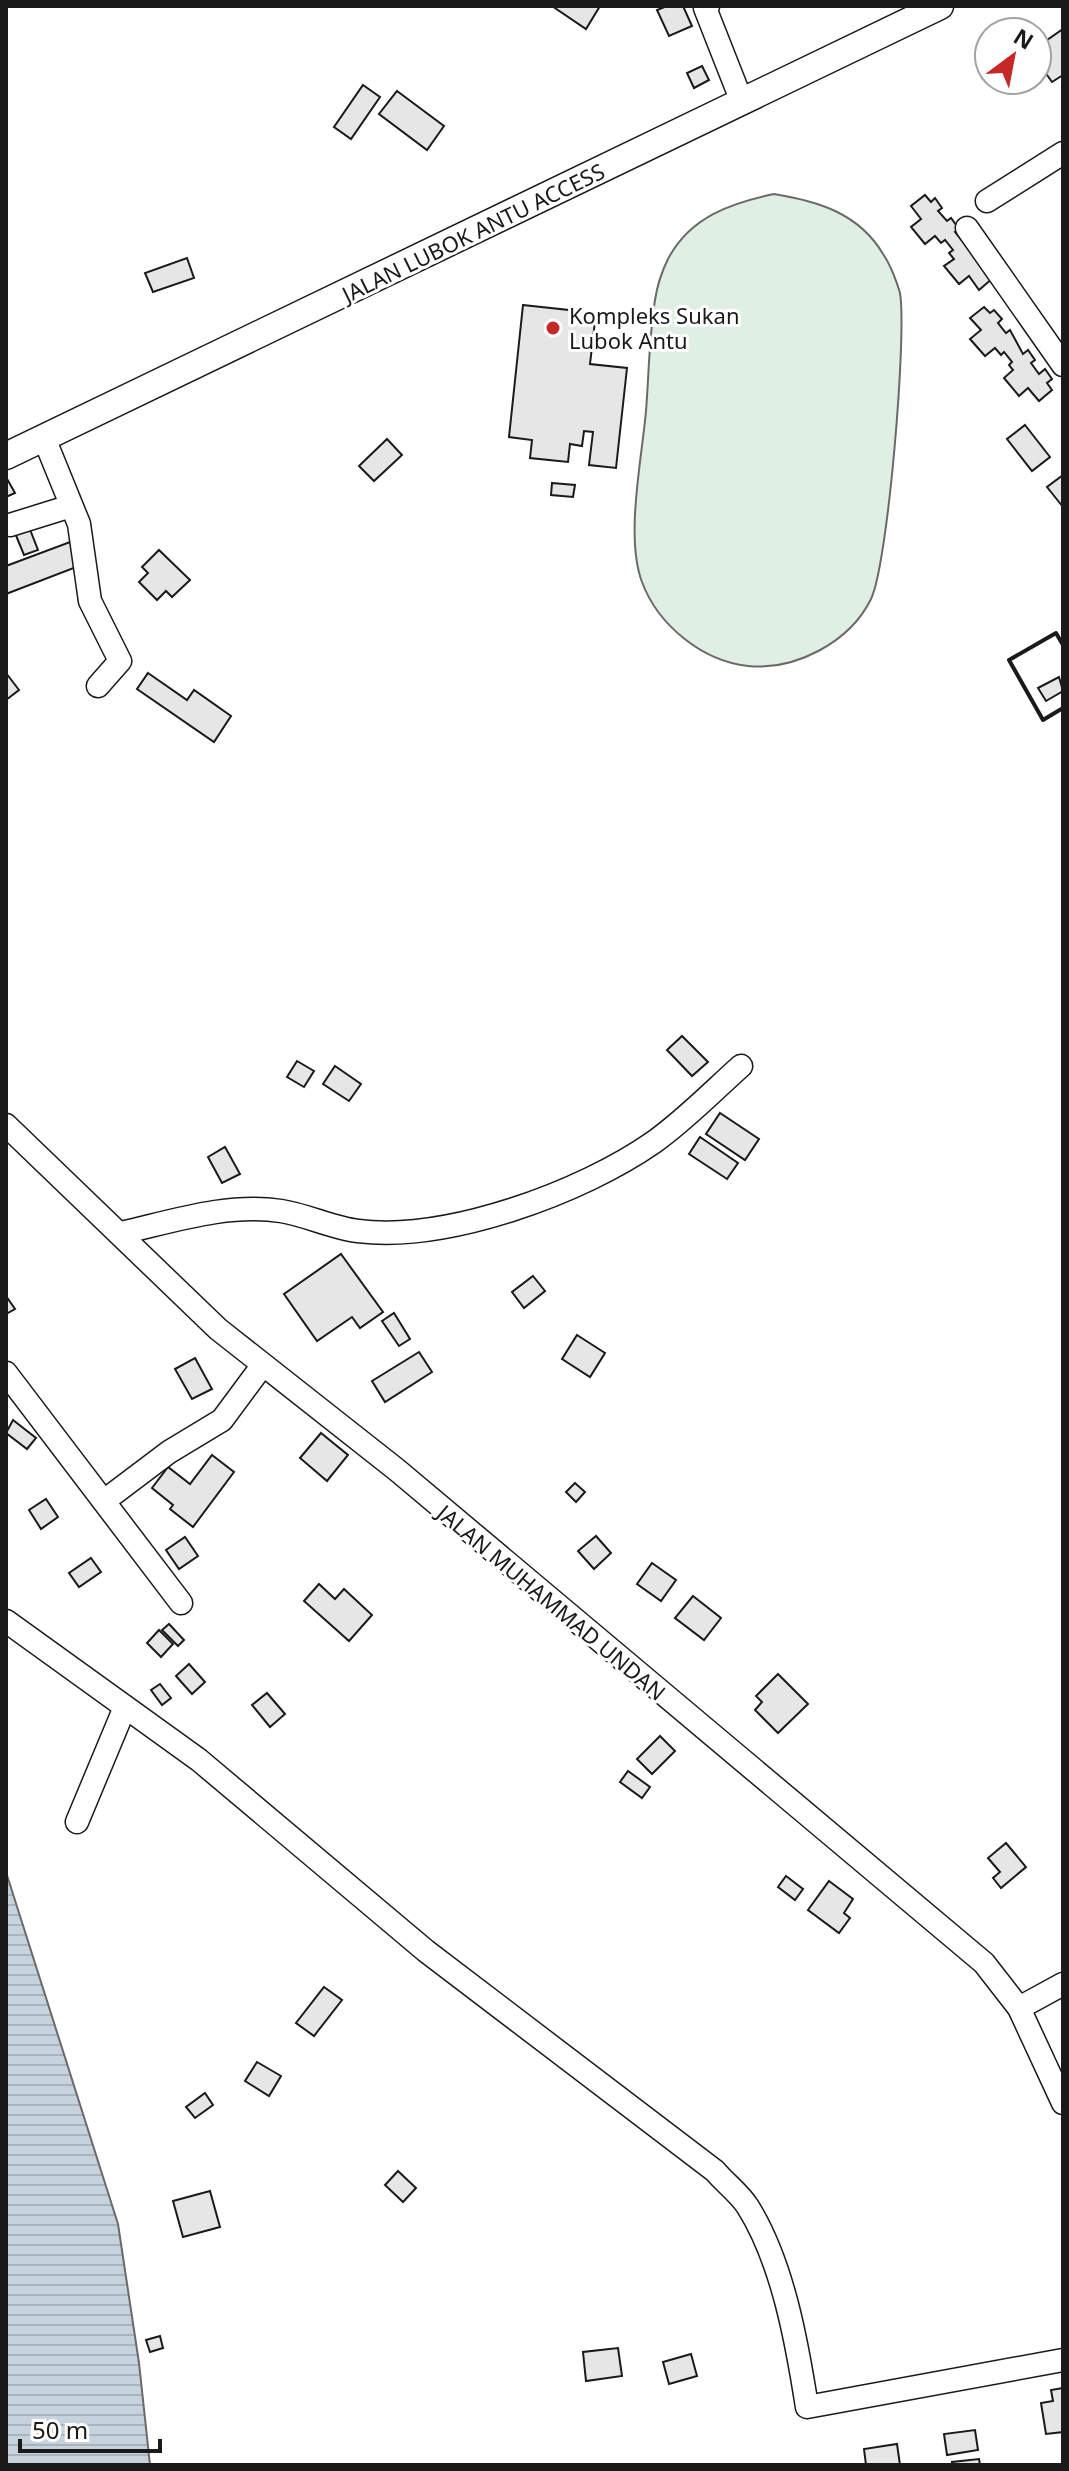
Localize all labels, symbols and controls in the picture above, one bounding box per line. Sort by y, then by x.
north arrow [973,16,1053,96]
text: N [1009,21,1040,56]
street label: JALAN LUBOK ANTU ACCESS [335,155,609,310]
place label: Kompleks Sukan Lubok Antu [569,300,739,355]
marker: Kompleks Sukan Lubok Antu [544,319,562,337]
street label: JALAN MUHAMMAD UNDAN [430,1496,673,1707]
scale bar [20,2403,160,2453]
text: 50 m [32,2413,88,2446]

